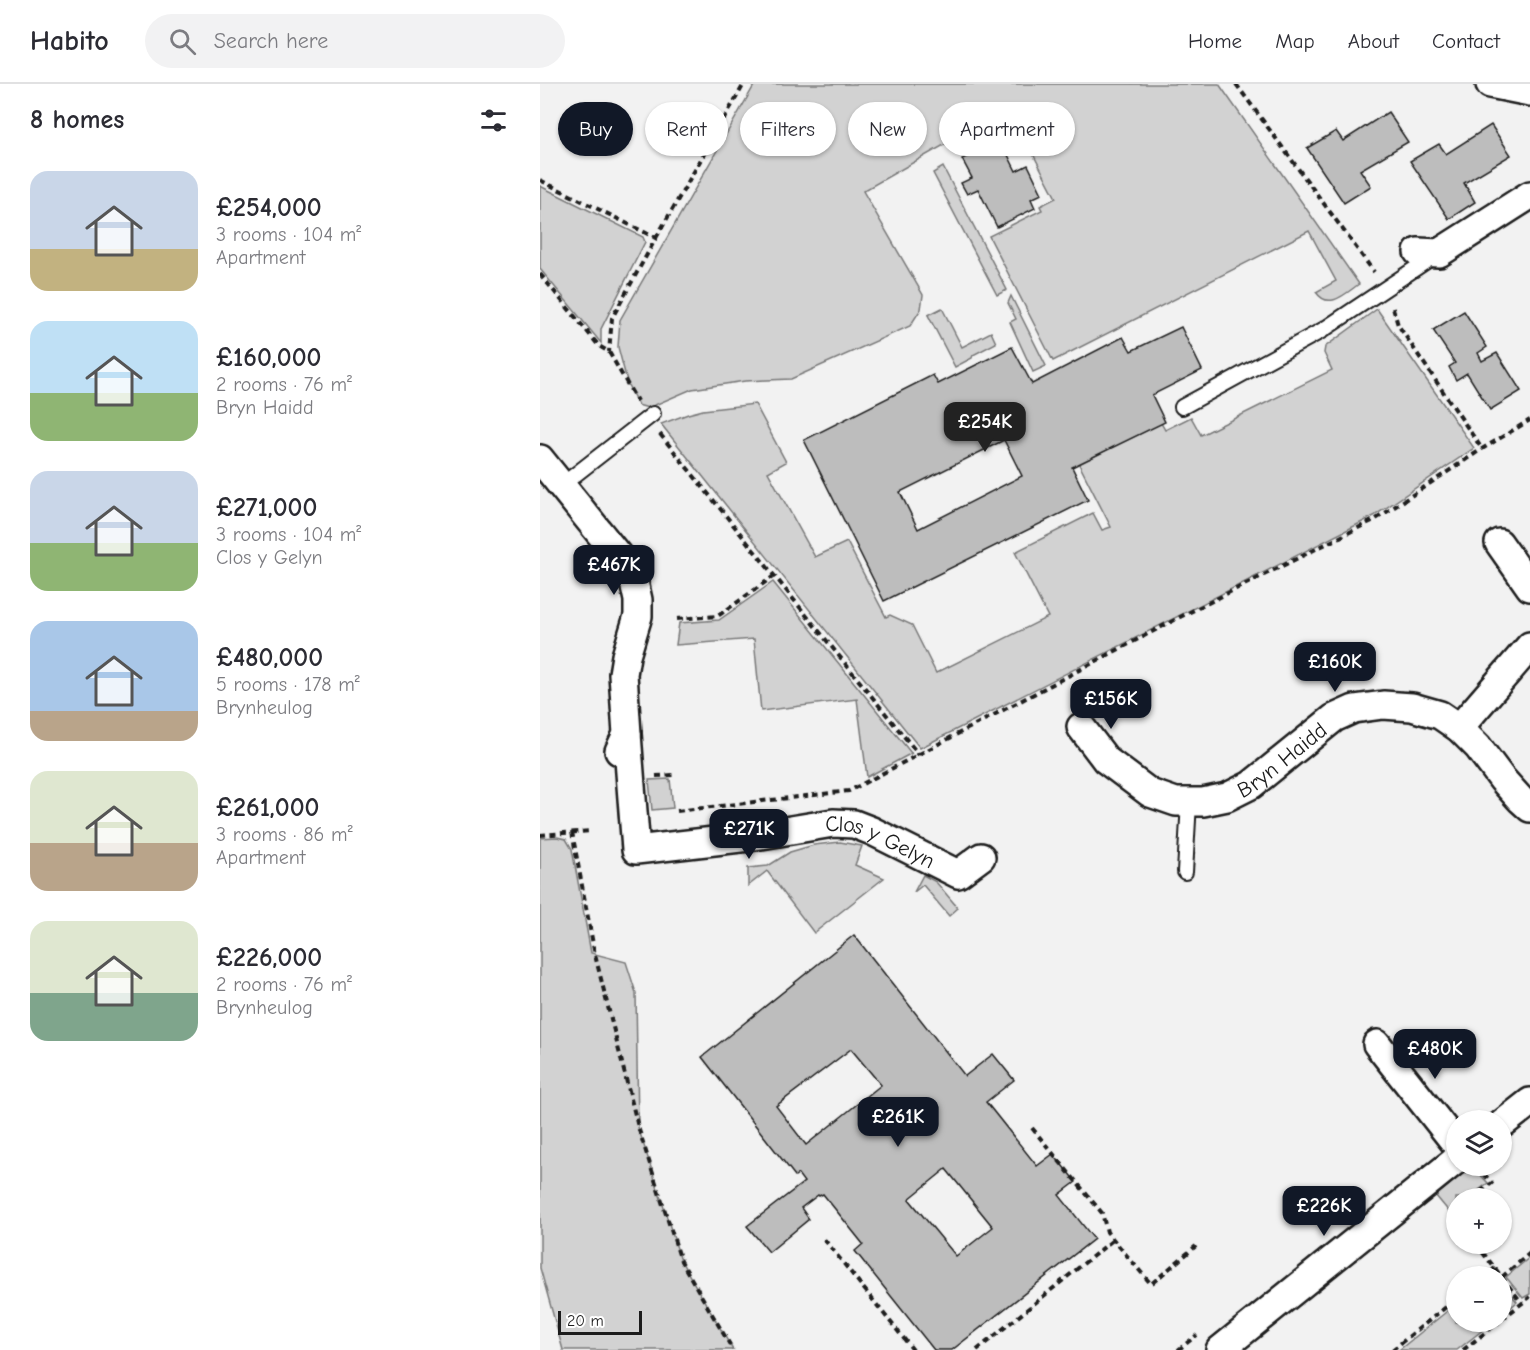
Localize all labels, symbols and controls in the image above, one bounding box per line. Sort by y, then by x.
search box [145,14,565,68]
text: Habito [30,25,109,57]
icon: search [166,25,199,58]
text: Search here [214,28,328,54]
text: Home [1188,29,1242,53]
text: Map [1275,29,1315,53]
text: About [1348,29,1399,53]
text: Contact [1432,29,1500,53]
chip: Buy [558,102,633,156]
chip: Rent [645,102,728,156]
chip: Filters [740,102,836,156]
chip: New [848,102,927,156]
chip: Apartment [939,102,1075,156]
icon: filters [477,104,510,137]
text: 8 homes [30,105,124,135]
text: £254,000 [216,193,322,223]
icon: home [78,195,150,267]
text: 3 rooms · 104 m² [216,223,361,246]
text: Apartment [216,246,306,269]
text: £160,000 [216,343,321,373]
icon: home [78,345,150,417]
text: 2 rooms · 76 m² [216,373,352,396]
text: Bryn Haidd [216,396,314,419]
pin: £254K [943,402,1027,453]
text: £254K [958,410,1012,433]
text: £271,000 [216,493,317,523]
icon: home [78,495,150,567]
text: 3 rooms · 104 m² [216,523,361,546]
pin: £467K [572,545,656,596]
text: Clos y Gelyn [216,546,322,569]
text: £467K [587,553,641,576]
pin: £160K [1293,642,1377,693]
text: £480,000 [216,643,323,673]
icon: home [78,645,150,717]
text: £160K [1308,650,1362,673]
text: 5 rooms · 178 m² [216,673,360,696]
pin: £156K [1069,679,1153,730]
text: £156K [1084,687,1138,710]
text: Brynheulog [216,696,313,719]
street label: Bryn Haidd [1233,717,1332,804]
text: £261,000 [216,793,319,823]
icon: home [78,795,150,867]
pin: £271K [707,809,791,860]
street label: Clos y Gelyn [823,810,939,874]
text: £271K [723,817,775,840]
text: 3 rooms · 86 m² [216,823,353,846]
text: Apartment [216,846,306,869]
text: £226,000 [216,943,322,973]
icon: home [78,945,150,1017]
text: 2 rooms · 76 m² [216,973,352,996]
text: Brynheulog [216,996,313,1019]
pin: £480K [1393,1029,1477,1080]
text: £480K [1407,1037,1463,1060]
pin: £261K [856,1097,940,1148]
text: £261K [872,1105,924,1128]
map controls [1446,1110,1512,1332]
button: layers [1446,1110,1512,1176]
pin: £226K [1282,1186,1366,1237]
button: + [1446,1188,1512,1254]
text: £226K [1297,1194,1351,1217]
button: − [1446,1266,1512,1332]
scale bar [558,1308,642,1336]
text: 20 m [567,1312,604,1330]

